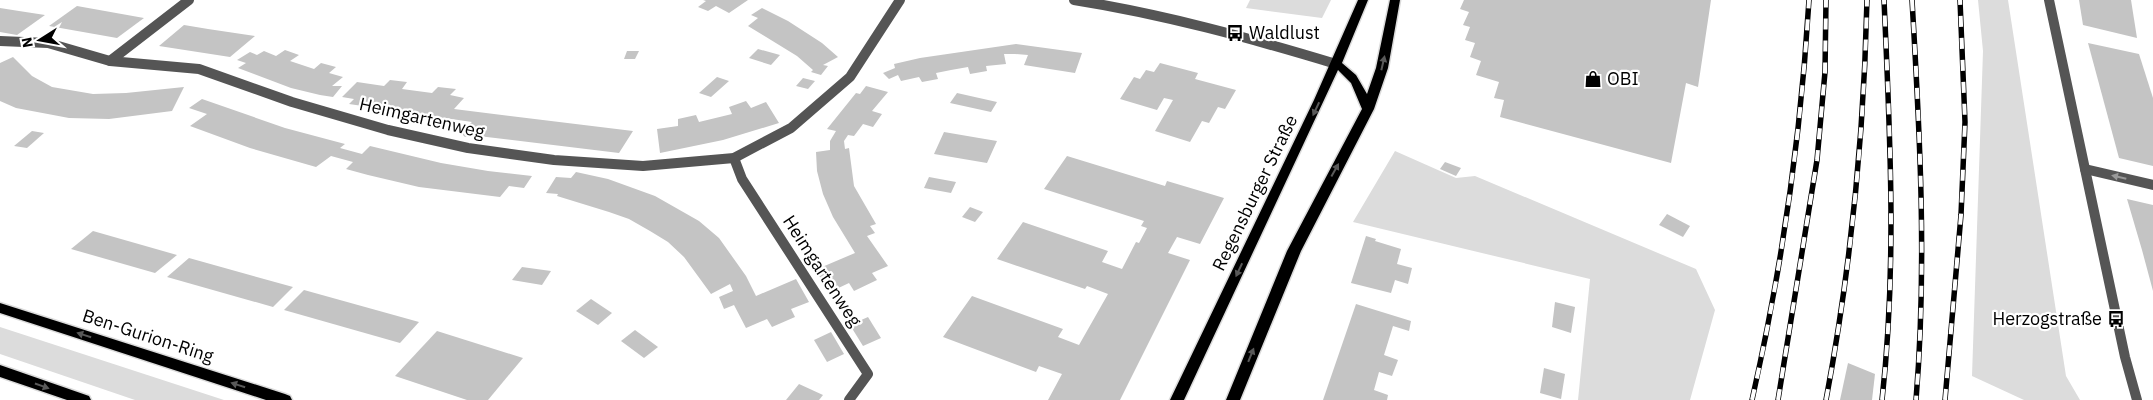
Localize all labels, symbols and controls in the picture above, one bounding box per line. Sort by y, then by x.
north arrow [15,15,65,65]
place label: Waldlust [1249,21,1320,44]
bus stop icon: Waldlust [1225,23,1245,43]
text: N [17,36,37,49]
one-way arrow [1379,55,1387,70]
place label: OBI [1607,67,1639,90]
shop icon: OBI [1583,69,1603,89]
street label: Heimgartenweg [357,92,488,143]
one-way arrow [1311,102,1319,116]
street label: Regensburger Straße [1207,111,1302,275]
one-way arrow [1331,163,1340,177]
one-way arrow [2112,173,2127,181]
street label: Heimgartenweg [778,211,867,331]
one-way arrow [1235,263,1243,277]
street label: Ben-Gurion-Ring [80,304,217,368]
place label: Herzogstraße [1993,307,2102,330]
bus stop icon: Herzogstraße [2106,309,2126,329]
one-way arrow [76,330,91,338]
one-way arrow [1247,347,1255,362]
one-way arrow [231,381,246,388]
one-way arrow [35,382,50,390]

